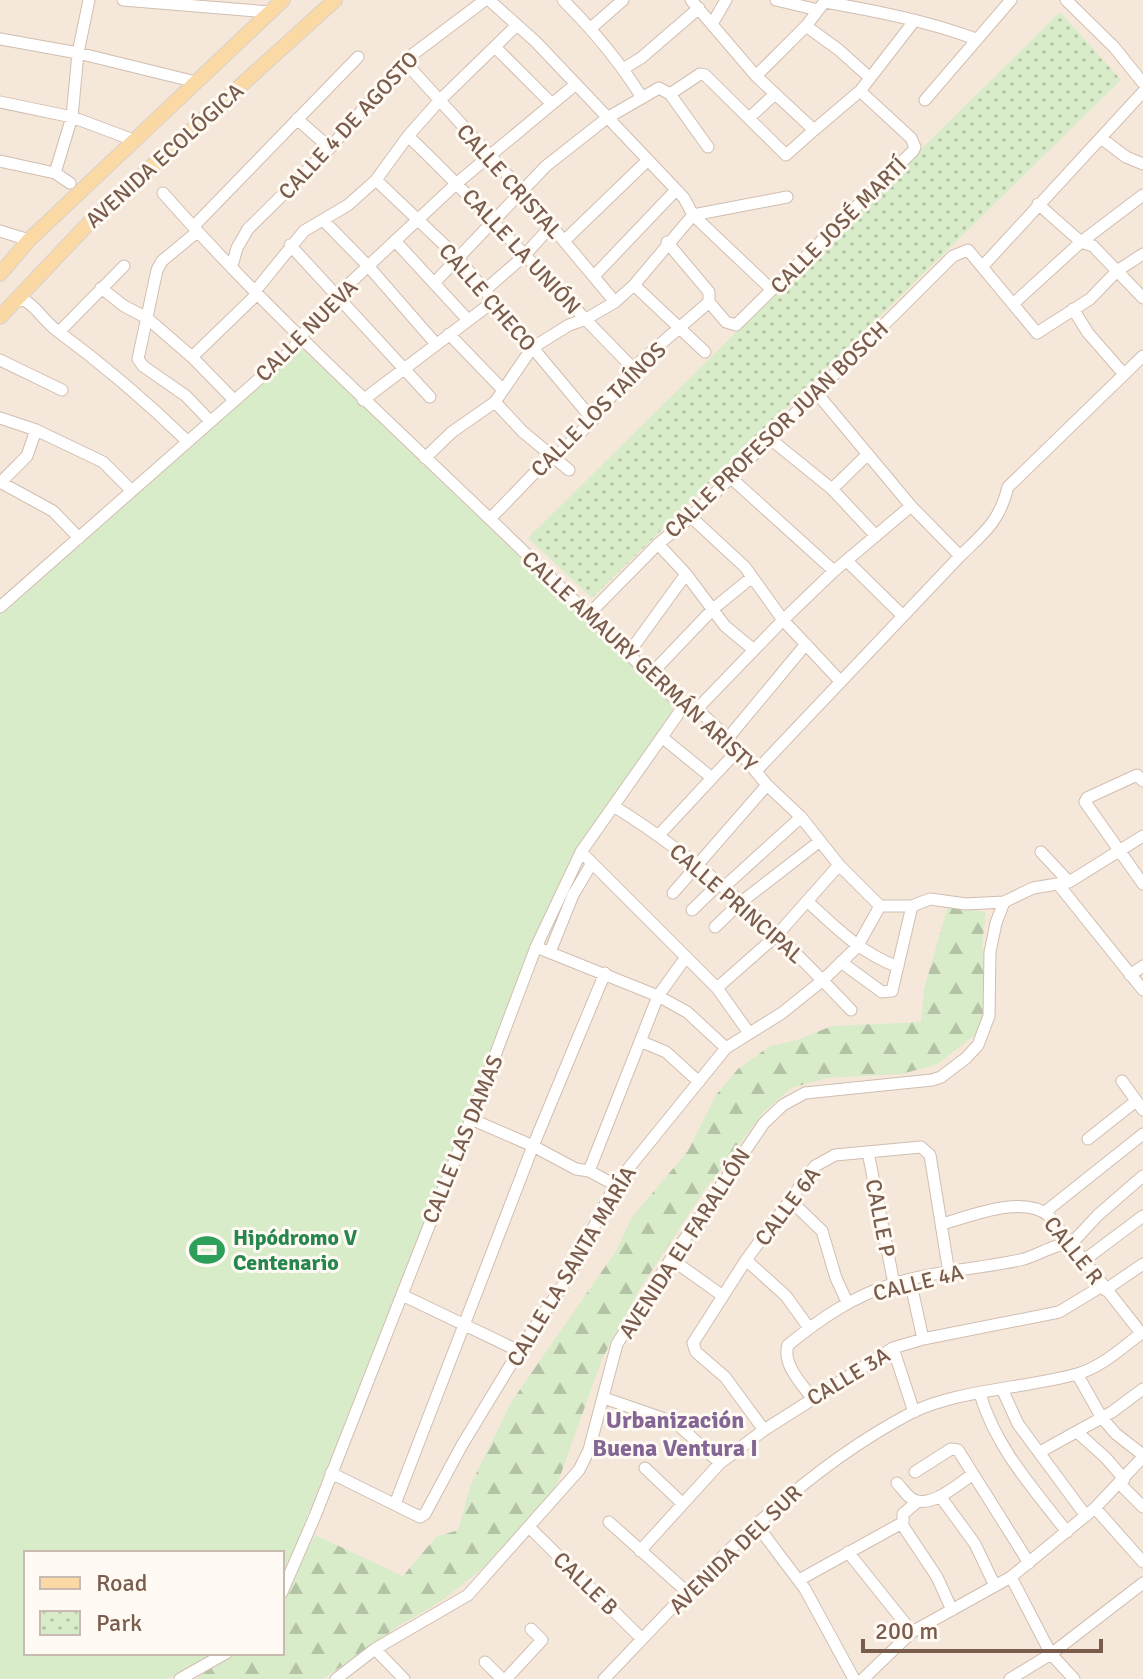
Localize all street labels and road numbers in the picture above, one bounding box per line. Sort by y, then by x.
street label: CALLE 4 DE AGOSTO [273,46,424,205]
street label: AVENIDA ECOLÓGICA [80,77,249,234]
street label: CALLE CRISTAL [451,118,568,244]
street label: CALLE JOSÉ MARTÍ [765,151,913,299]
street label: CALLE LA UNIÓN [457,183,587,320]
street label: CALLE CHECO [433,238,542,357]
street label: CALLE NUEVA [250,273,364,387]
street label: CALLE PROFESOR JUAN BOSCH [659,315,894,543]
street label: CALLE LOS TAÍNOS [525,336,672,483]
street label: CALLE AMAURY GERMÁN ARISTY [517,545,763,777]
street label: CALLE PRINCIPAL [664,838,809,969]
street label: CALLE LAS DAMAS [416,1051,509,1227]
street label: AVENIDA EL FARALLÓN [613,1143,756,1343]
street label: CALLE LA SANTA MARÍA [501,1161,642,1371]
street label: CALLE 6A [749,1161,826,1251]
street label: CALLE P [860,1177,901,1259]
street label: CALLE R [1038,1211,1109,1290]
street label: CALLE 4A [870,1258,966,1307]
street label: CALLE 3A [802,1341,895,1412]
street label: AVENIDA DEL SUR [663,1479,807,1620]
street label: CALLE B [548,1546,624,1621]

